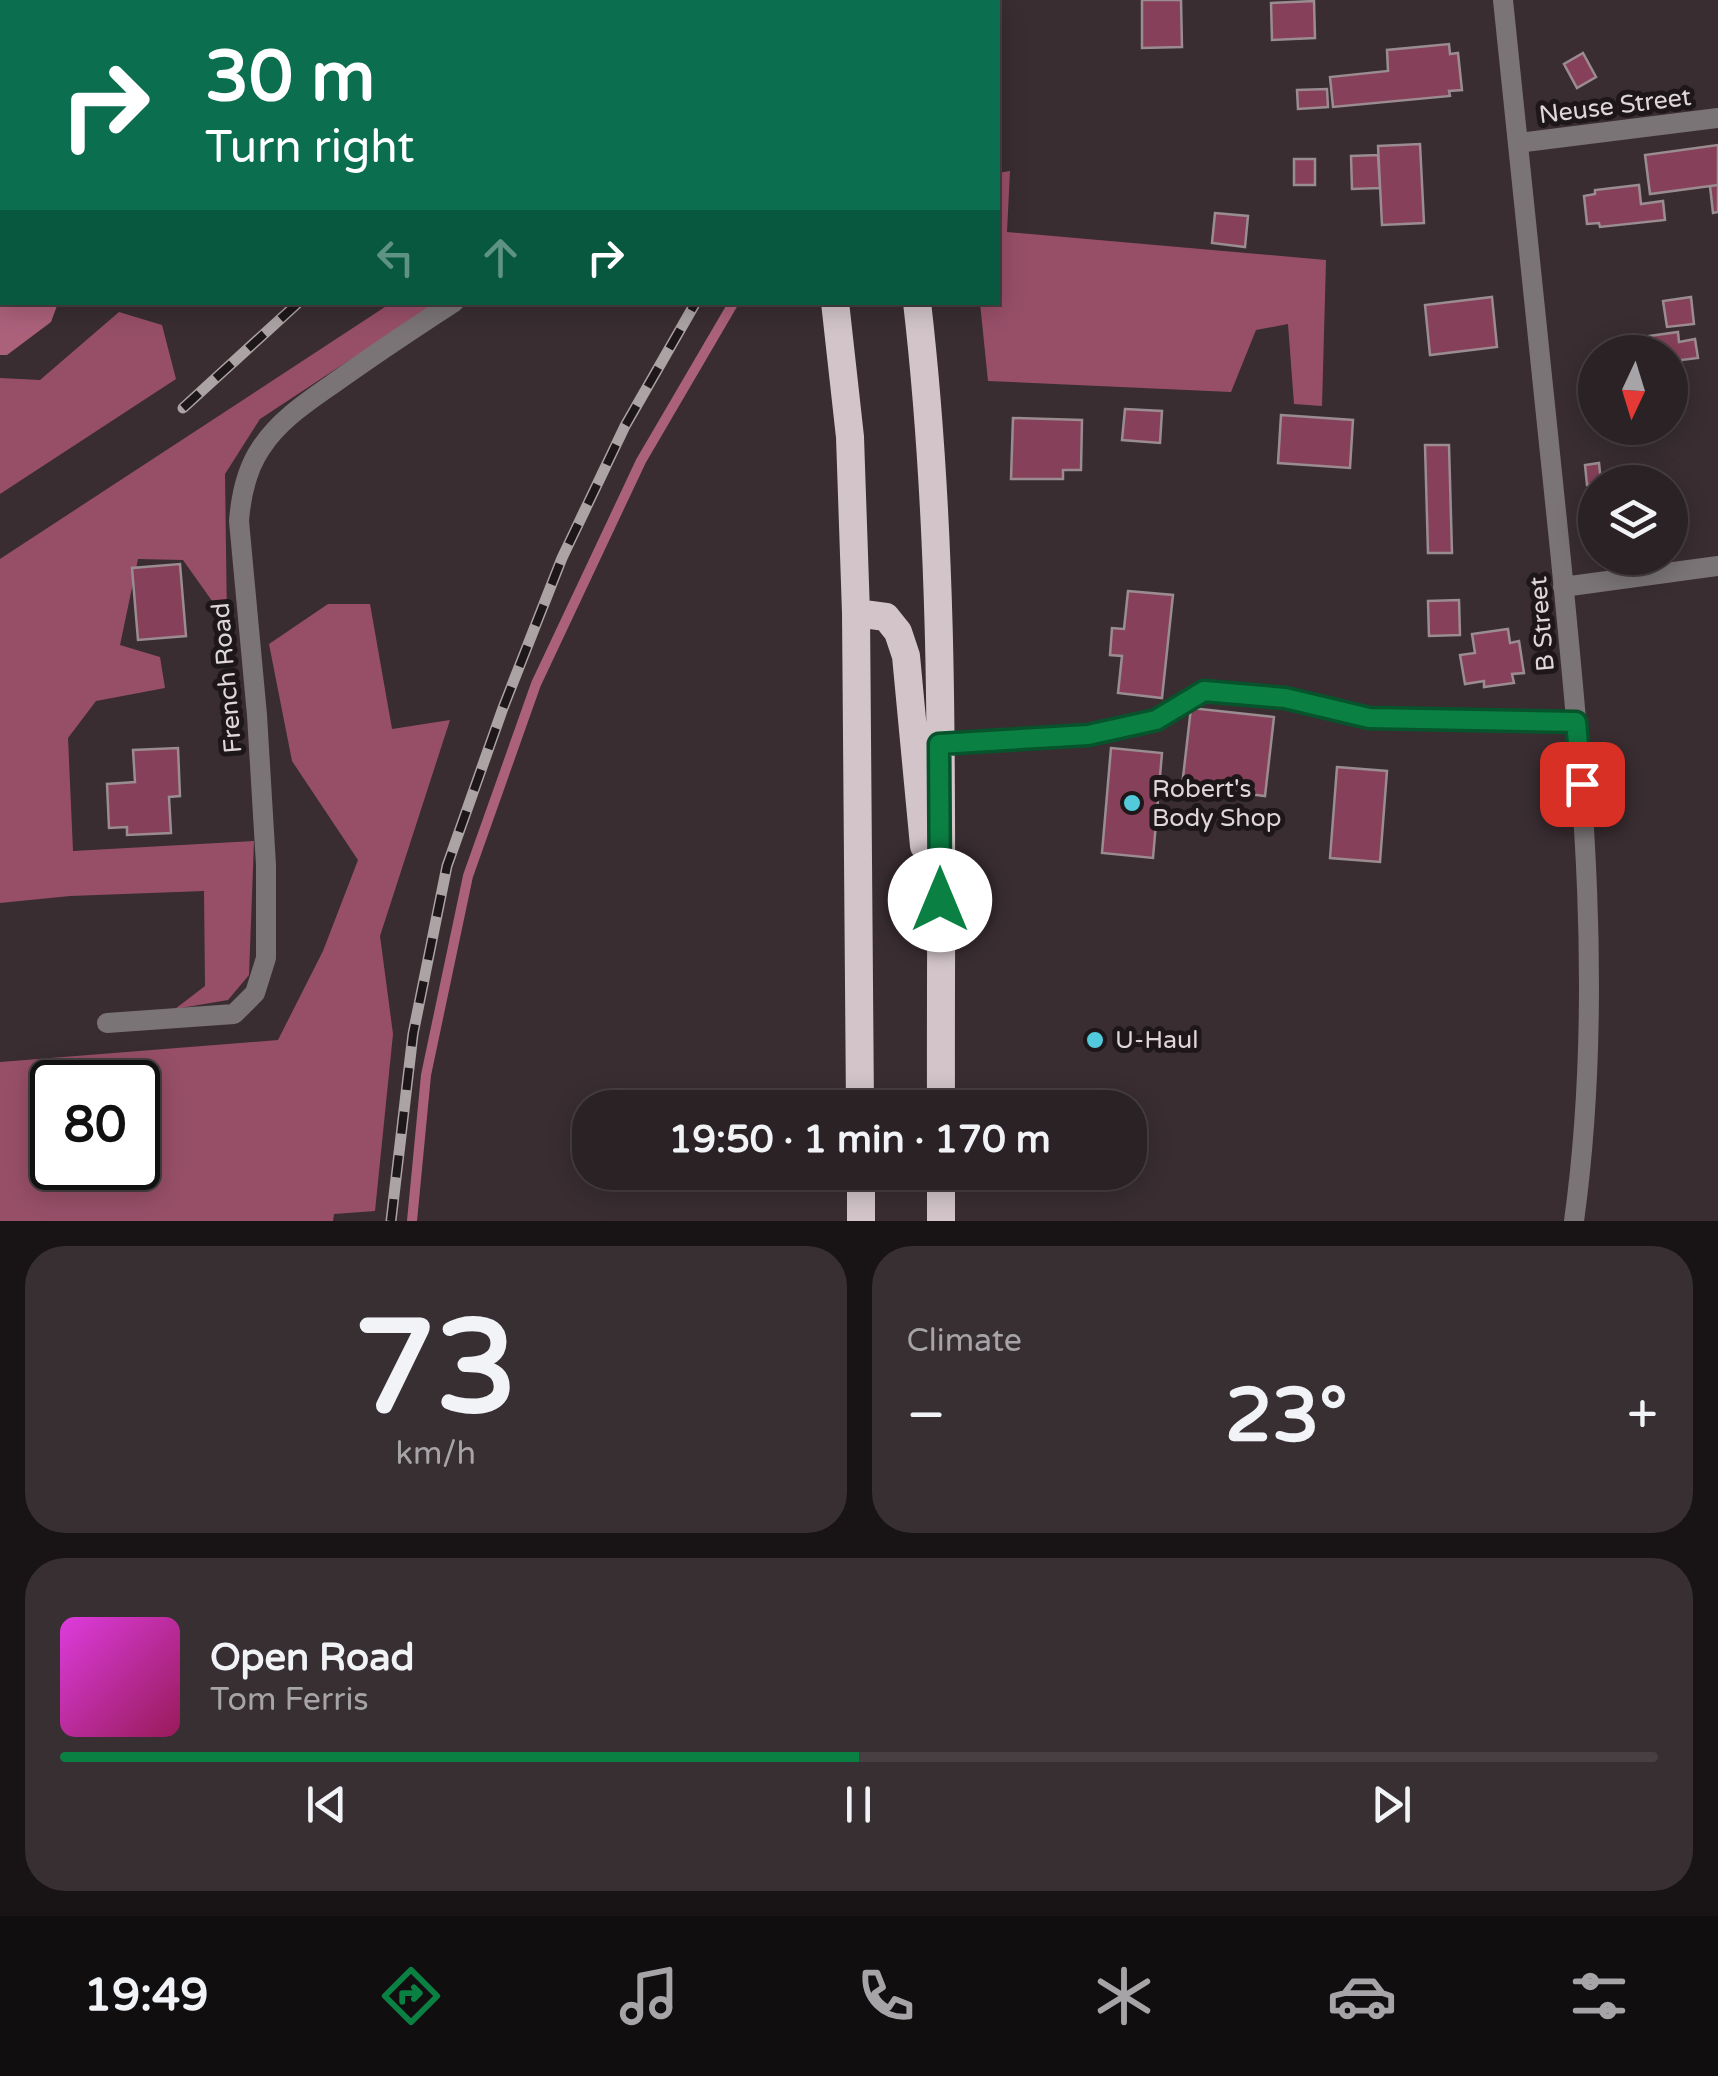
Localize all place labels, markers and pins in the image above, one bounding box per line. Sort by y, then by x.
pin [1540,742,1625,827]
place label: Robert's Body Shop [1152,774,1282,833]
marker: Robert's Body Shop [1121,792,1143,814]
place label: U-Haul [1115,1025,1198,1055]
marker: U-Haul [1084,1029,1106,1051]

